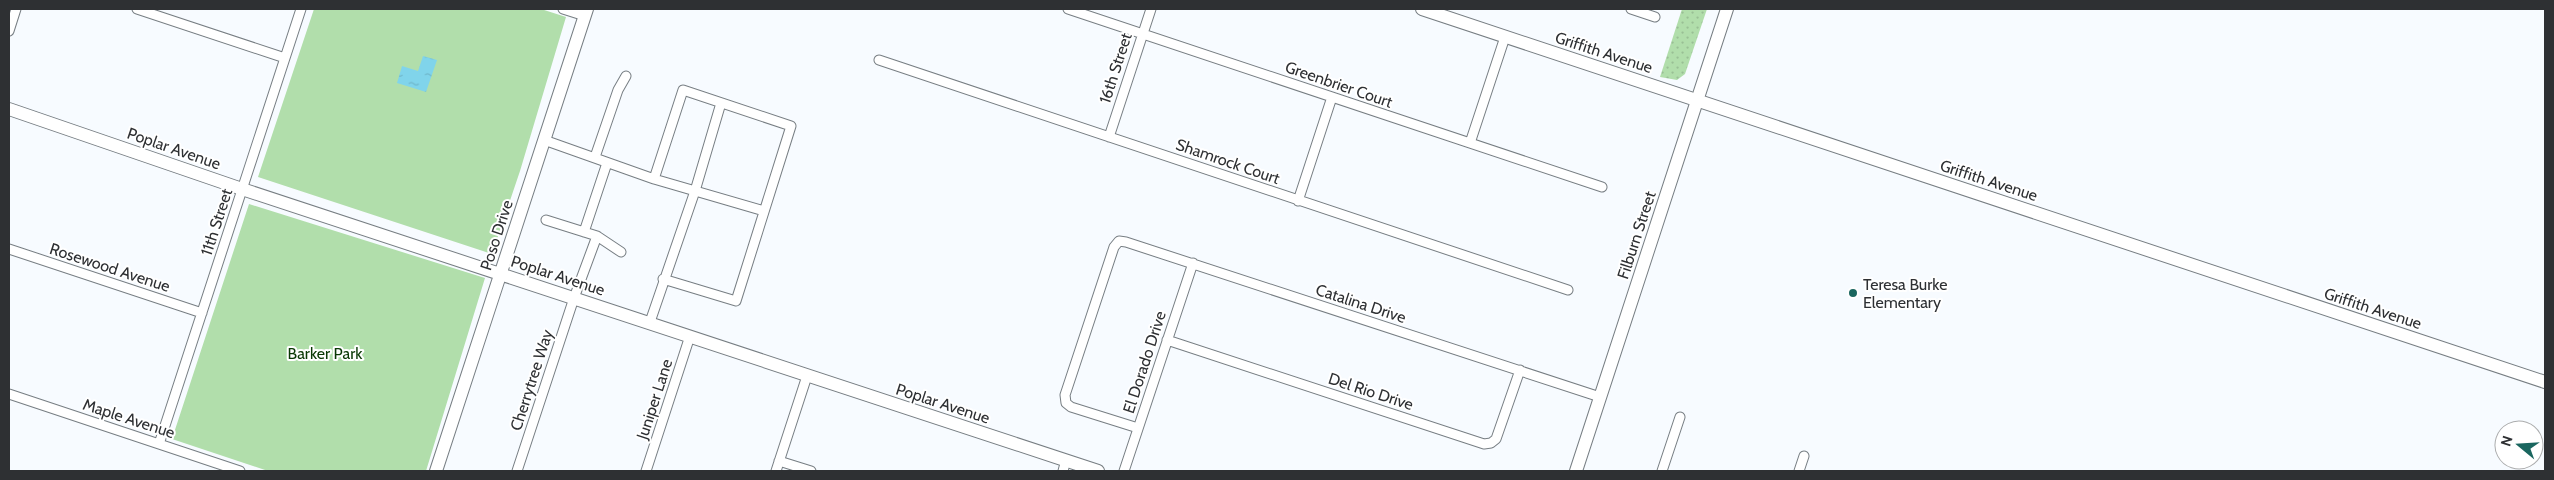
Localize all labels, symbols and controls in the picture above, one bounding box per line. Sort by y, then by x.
street label: Griffith Avenue [1553,28,1655,77]
street label: 16th Street [1095,30,1136,106]
street label: Greenbrier Court [1283,57,1396,112]
street label: Poplar Avenue [125,124,223,173]
street label: Shamrock Court [1173,135,1283,188]
street label: Griffith Avenue [1938,156,2040,205]
street label: 11th Street [197,186,236,258]
street label: Filburn Street [1613,188,1660,282]
street label: Poso Drive [476,198,517,273]
street label: Rosewood Avenue [47,239,172,296]
street label: Poplar Avenue [509,251,607,300]
place label: Teresa Burke Elementary [1863,275,1947,312]
street label: Catalina Drive [1313,280,1408,327]
street label: Griffith Avenue [2322,284,2424,333]
marker: Teresa Burke Elementary [1847,287,1859,299]
street label: El Dorado Drive [1119,309,1170,416]
street label: Cherrytree Way [506,327,557,433]
park label: Barker Park [288,344,363,363]
street label: Juniper Lane [632,357,676,443]
street label: Del Rio Drive [1326,369,1416,414]
street label: Poplar Avenue [894,379,992,428]
street label: Maple Avenue [80,395,177,442]
north arrow [2494,420,2544,470]
text: N [2497,433,2517,448]

